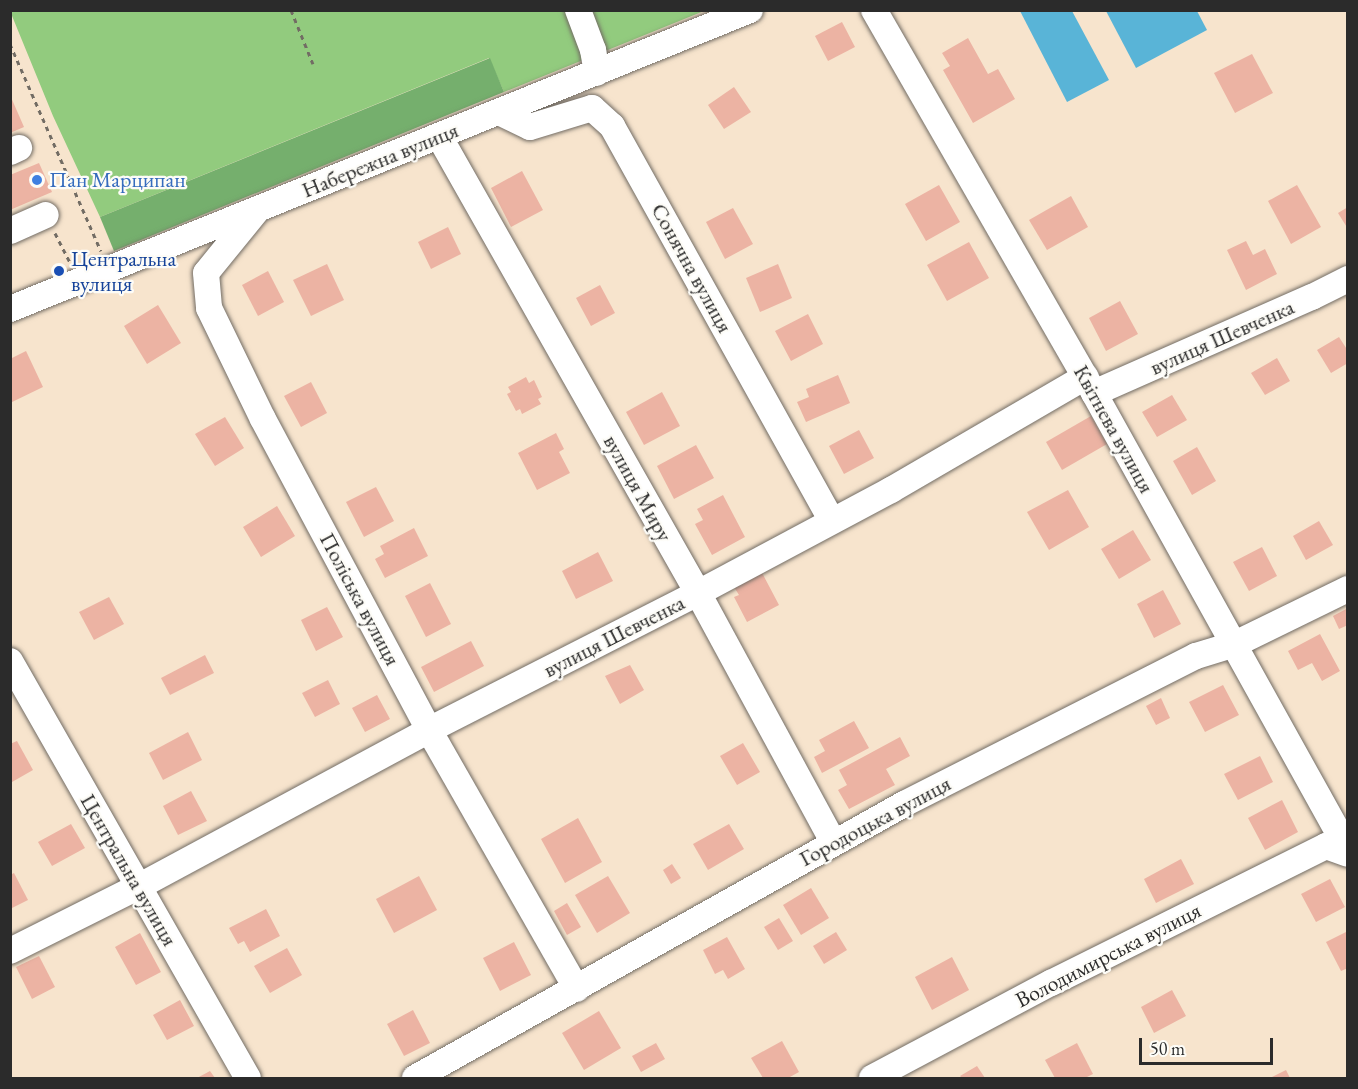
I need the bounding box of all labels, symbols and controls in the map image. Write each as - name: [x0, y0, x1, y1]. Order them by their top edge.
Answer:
- street label: Набережна вулиця: [298, 117, 462, 203]
- place label: Пан Марципан: [49, 167, 186, 193]
- marker: Пан Марципан: [30, 173, 44, 187]
- street label: Сонячна вулиця: [646, 199, 738, 337]
- place label: Центральна вулиця: [71, 245, 176, 296]
- marker: Центральна вулиця: [52, 264, 66, 278]
- street label: вулиця Шевченка: [1146, 293, 1298, 381]
- street label: Квітнева вулиця: [1068, 360, 1160, 498]
- street label: вулиця Миру: [598, 430, 678, 546]
- street label: Поліська вулиця: [314, 528, 406, 670]
- street label: вулиця Шевченка: [539, 589, 689, 683]
- street label: Городоцька вулиця: [795, 770, 955, 872]
- street label: Центральна вулиця: [75, 789, 183, 951]
- street label: Володимирська вулиця: [1011, 897, 1205, 1013]
- scale bar: [1142, 1026, 1276, 1064]
- text: 50 m: [1150, 1037, 1185, 1060]

